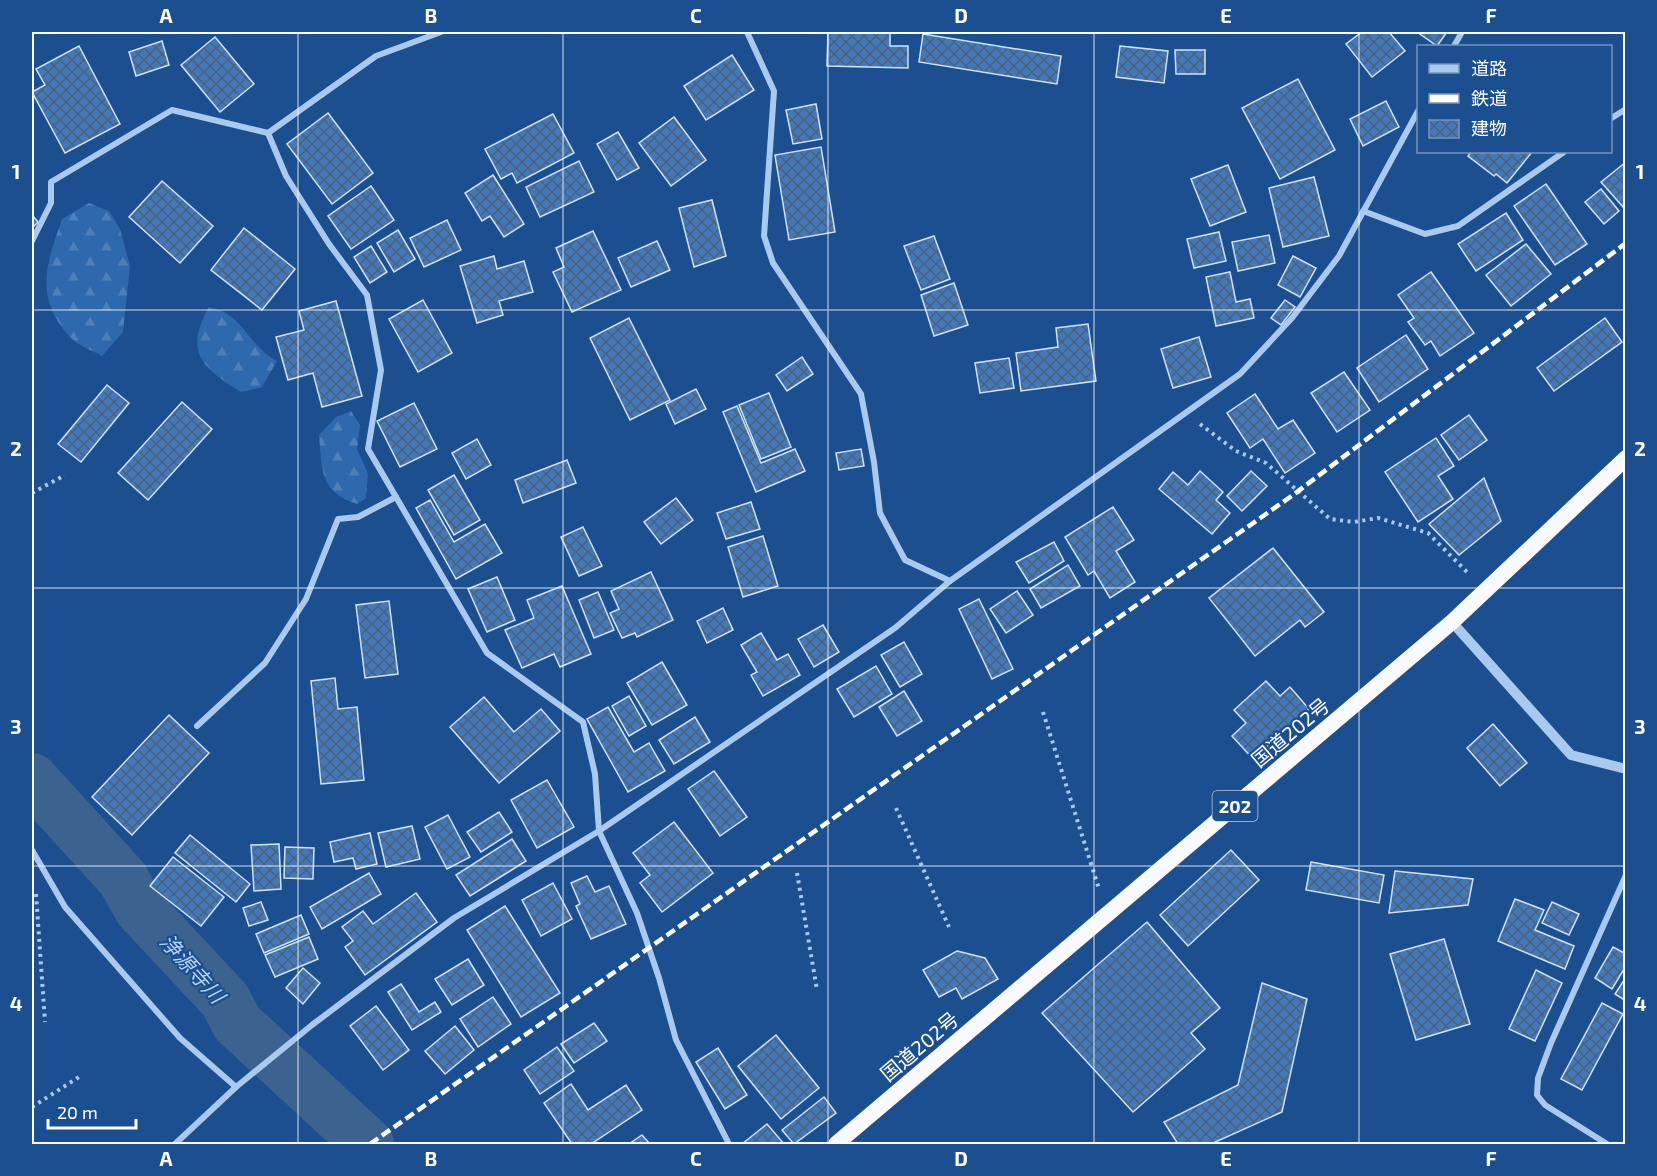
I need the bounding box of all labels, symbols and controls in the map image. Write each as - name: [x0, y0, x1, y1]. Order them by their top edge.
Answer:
- text: A: [159, 3, 173, 27]
- text: B: [425, 3, 437, 27]
- text: C: [690, 3, 702, 27]
- text: D: [954, 3, 968, 27]
- text: E: [1220, 3, 1232, 27]
- text: F: [1485, 3, 1497, 27]
- legend: [1417, 45, 1612, 153]
- text: 道路: [1471, 57, 1507, 79]
- text: 鉄道: [1471, 87, 1507, 109]
- text: 建物: [1471, 117, 1507, 139]
- text: 1: [12, 159, 20, 183]
- text: 1: [1636, 159, 1644, 183]
- text: 2: [10, 436, 22, 460]
- text: 2: [1634, 436, 1646, 460]
- street label: 国道202号: [1246, 692, 1334, 772]
- text: 3: [10, 714, 22, 738]
- text: 3: [1634, 714, 1646, 738]
- road number: 202: [1212, 791, 1258, 821]
- water label: 浄源寺川: [156, 928, 232, 1009]
- text: 4: [10, 991, 23, 1015]
- text: 4: [1634, 991, 1647, 1015]
- street label: 国道202号: [875, 1006, 963, 1086]
- scale bar: [48, 1092, 136, 1130]
- text: 20 m: [57, 1101, 98, 1123]
- text: A: [159, 1146, 173, 1170]
- text: B: [425, 1146, 437, 1170]
- text: C: [690, 1146, 702, 1170]
- text: D: [954, 1146, 968, 1170]
- text: E: [1220, 1146, 1232, 1170]
- text: F: [1485, 1146, 1497, 1170]

